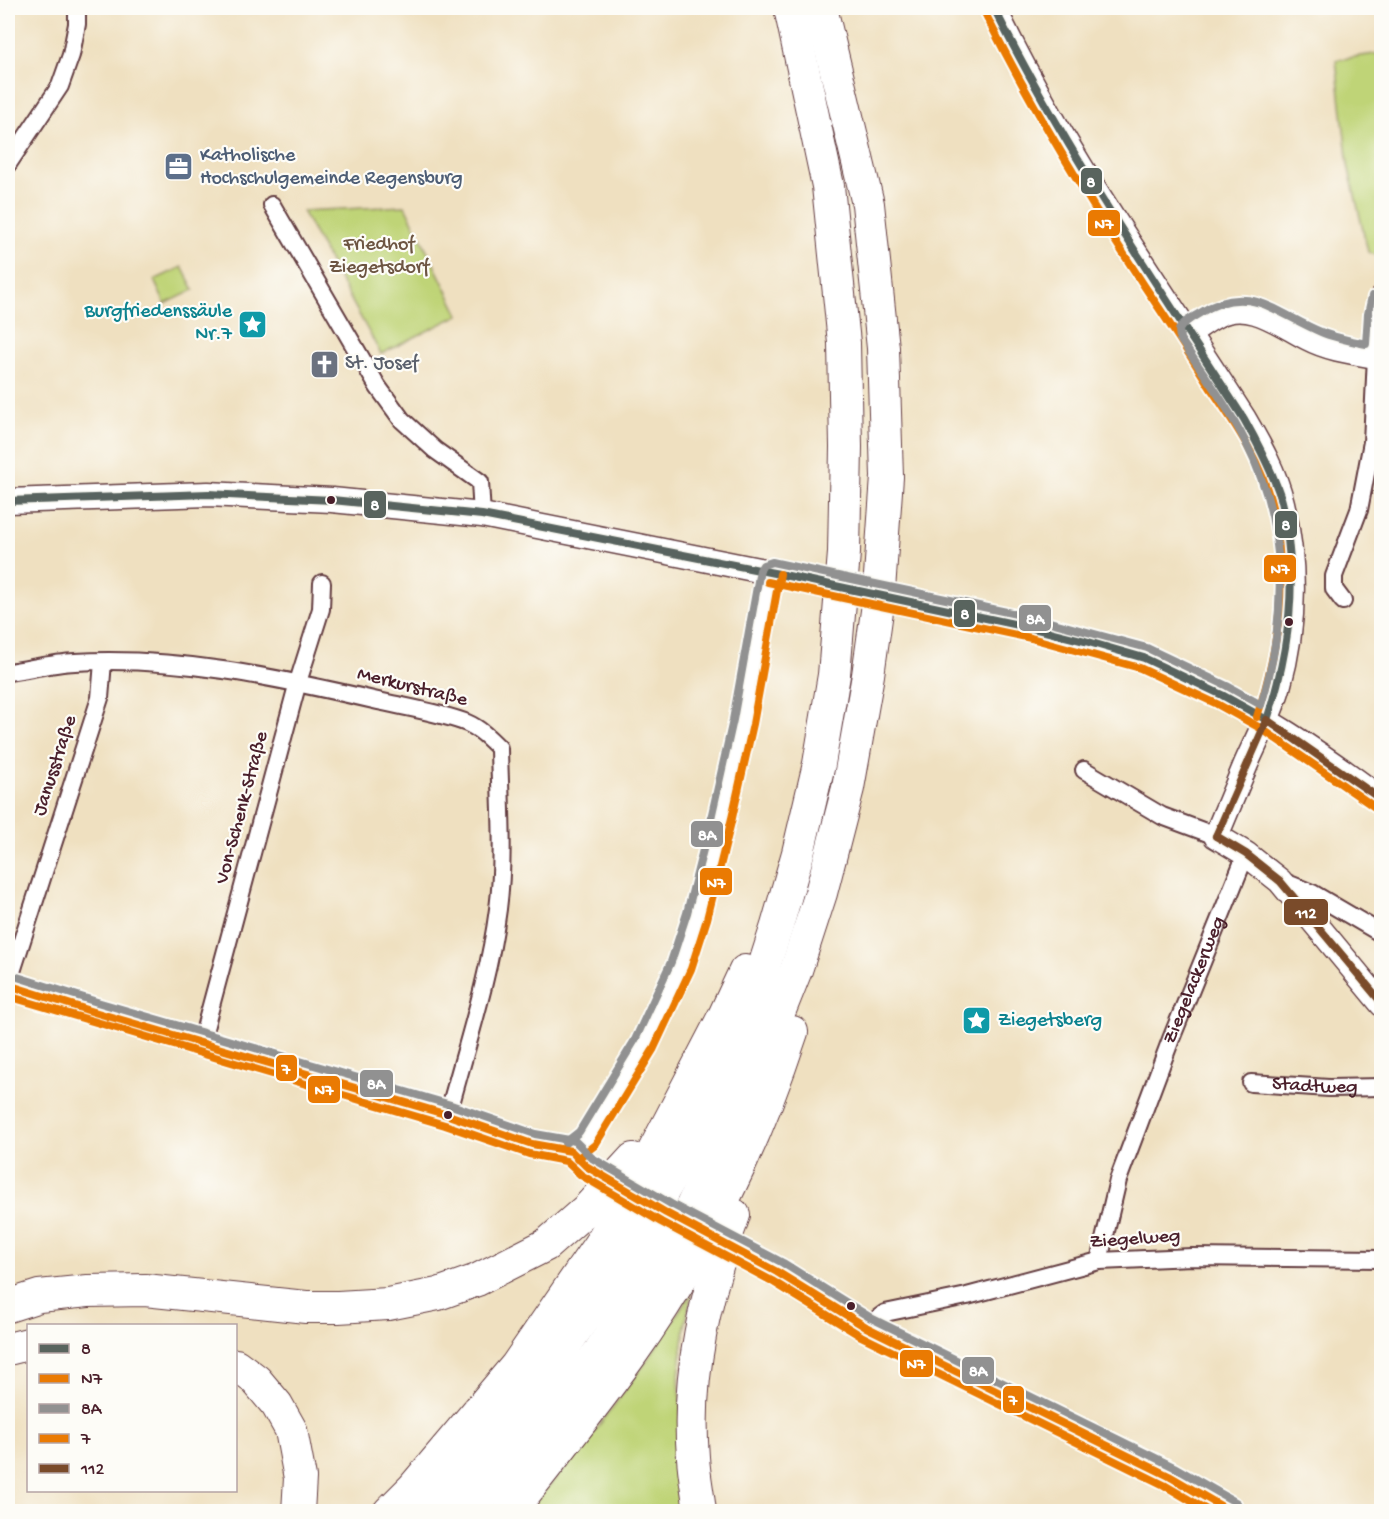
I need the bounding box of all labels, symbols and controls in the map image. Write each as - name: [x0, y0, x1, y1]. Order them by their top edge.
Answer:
- place label: Katholische Hochschulgemeinde Regensburg: [200, 145, 463, 191]
- office icon: Katholische Hochschulgemeinde Regensburg: [163, 151, 195, 183]
- line badge: 8: [1080, 167, 1103, 195]
- text: 8: [1087, 175, 1096, 194]
- line badge: N7: [1087, 209, 1121, 237]
- text: N7: [1095, 217, 1114, 236]
- park label: Friedhof Ziegetsdorf: [329, 234, 431, 280]
- place label: Burgfriedenssäule Nr.7: [84, 301, 233, 347]
- place icon: Burgfriedenssäule Nr.7: [237, 308, 269, 340]
- church icon: St. Josef: [308, 348, 340, 380]
- place label: St. Josef: [345, 353, 420, 376]
- line badge: 8: [363, 490, 387, 519]
- unlabelled marker: [325, 494, 337, 506]
- text: 8: [371, 498, 380, 517]
- line badge: 8: [1274, 510, 1298, 539]
- text: 8: [1282, 518, 1291, 537]
- line badge: N7: [1263, 554, 1297, 583]
- text: N7: [1271, 562, 1290, 581]
- line badge: 8: [953, 599, 976, 628]
- line badge: 8A: [1018, 604, 1052, 632]
- text: 8: [961, 607, 970, 626]
- text: 8A: [1026, 612, 1046, 631]
- unlabelled marker: [1283, 616, 1295, 628]
- street label: Merkurstraße: [354, 663, 470, 713]
- street label: Janusstraße: [29, 712, 83, 819]
- street label: Von-Schenk-Straße: [211, 728, 275, 888]
- line badge: 8A: [690, 820, 724, 848]
- text: 8A: [698, 828, 718, 847]
- line badge: N7: [699, 867, 733, 896]
- text: N7: [707, 876, 726, 895]
- line badge: 112: [1283, 898, 1329, 926]
- text: 112: [1295, 906, 1317, 925]
- street label: Ziegelackerweg: [1159, 913, 1231, 1047]
- place icon: Ziegetsberg: [961, 1005, 993, 1037]
- place label: Ziegetsberg: [998, 1010, 1102, 1033]
- line badge: 7: [275, 1054, 298, 1082]
- text: 7: [281, 1062, 291, 1081]
- line badge: 8A: [359, 1069, 394, 1098]
- street label: Stadtweg: [1271, 1073, 1358, 1100]
- line badge: N7: [307, 1075, 341, 1104]
- text: 8A: [367, 1077, 387, 1096]
- text: N7: [315, 1083, 334, 1102]
- unlabelled marker: [442, 1109, 454, 1121]
- street label: Ziegelweg: [1089, 1225, 1181, 1255]
- unlabelled marker: [845, 1300, 857, 1312]
- legend: [27, 1324, 237, 1492]
- text: 8: [81, 1340, 91, 1361]
- line badge: N7: [899, 1349, 934, 1378]
- line badge: 8A: [961, 1356, 995, 1385]
- text: N7: [907, 1357, 926, 1376]
- text: 8A: [969, 1364, 989, 1383]
- text: N7: [81, 1370, 103, 1391]
- line badge: 7: [1002, 1385, 1025, 1414]
- text: 7: [1008, 1393, 1018, 1412]
- text: 8A: [81, 1400, 103, 1421]
- text: 7: [80, 1430, 91, 1451]
- text: 112: [80, 1460, 105, 1481]

